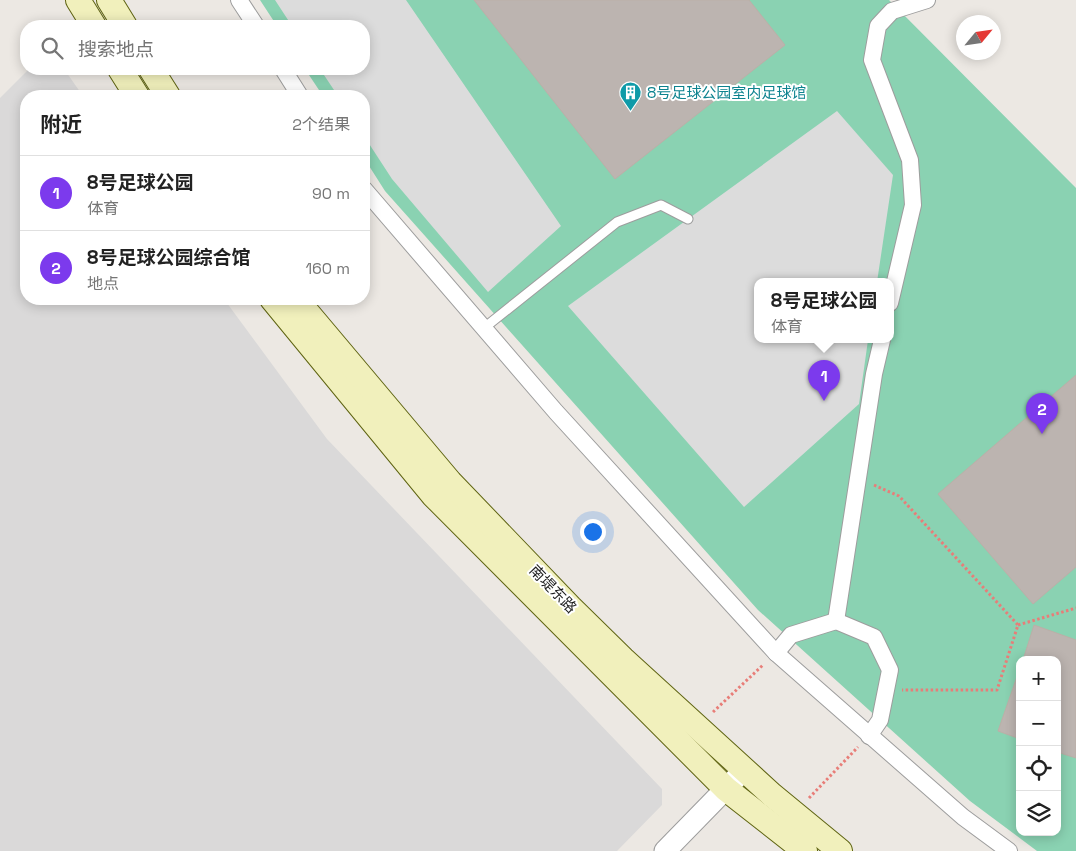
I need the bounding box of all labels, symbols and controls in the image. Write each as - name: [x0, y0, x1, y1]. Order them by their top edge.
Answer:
- north arrow: [956, 15, 1001, 60]
- search box: [20, 20, 370, 75]
- icon: search: [38, 34, 66, 62]
- text: 搜索地点: [78, 37, 154, 62]
- building icon: 8号足球公园室内足球馆: [619, 81, 643, 112]
- place label: 8号足球公园室内足球馆: [647, 83, 806, 102]
- text: 附近: [40, 111, 82, 138]
- text: 2个结果: [292, 114, 350, 135]
- text: 8号足球公园: [87, 170, 193, 195]
- text: 1: [52, 183, 60, 204]
- text: 90 m: [312, 183, 350, 204]
- text: 体育: [87, 198, 119, 219]
- text: 8号足球公园综合馆: [87, 245, 250, 270]
- text: 2: [51, 258, 61, 279]
- text: 160 m: [305, 258, 350, 279]
- text: 地点: [87, 273, 119, 294]
- popup: [754, 278, 894, 343]
- text: 8号足球公园: [771, 288, 877, 313]
- text: 体育: [771, 316, 803, 337]
- pin: 1: [808, 360, 840, 401]
- pin: 2: [1026, 393, 1058, 434]
- your location: [580, 519, 606, 545]
- street label: 南堤东路: [526, 560, 581, 617]
- map controls: [1016, 656, 1061, 836]
- button: +: [1016, 656, 1061, 701]
- button: −: [1016, 701, 1061, 746]
- button: locate: [1016, 746, 1061, 791]
- button: layers: [1016, 791, 1061, 836]

